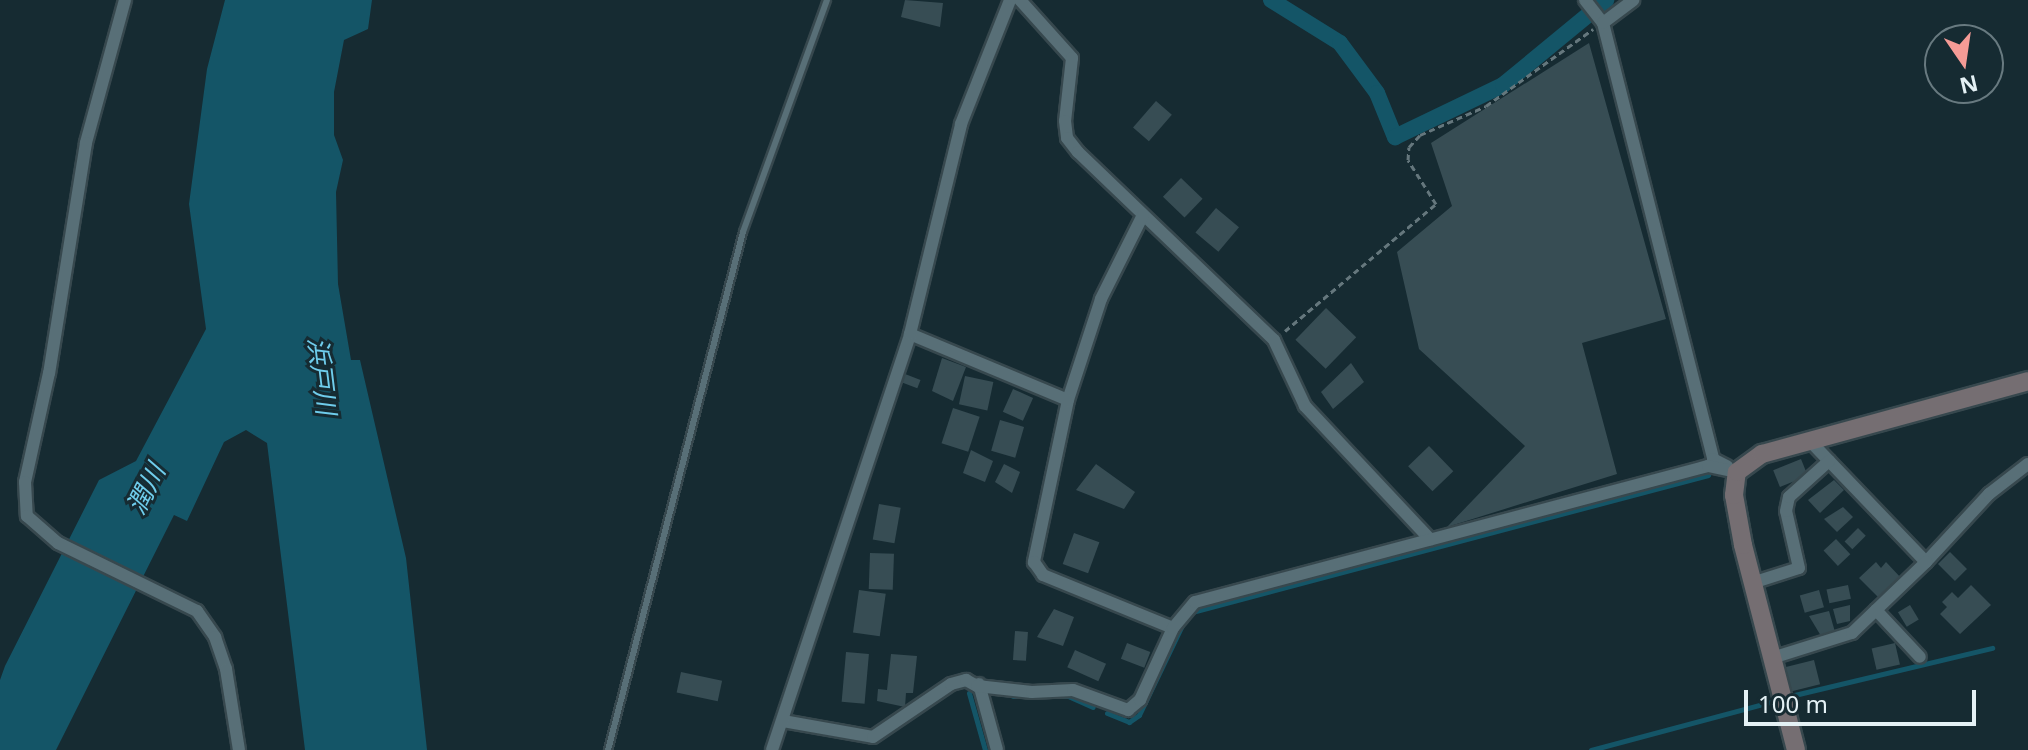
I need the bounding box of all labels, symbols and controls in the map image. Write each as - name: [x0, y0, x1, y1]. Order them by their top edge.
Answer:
- north arrow: [1924, 24, 2004, 104]
- text: N: [1957, 69, 1981, 102]
- water label: 浜戸川: [302, 335, 342, 417]
- water label: 潤川: [120, 459, 172, 519]
- scale bar: [1748, 674, 1980, 724]
- text: 100 m: [1758, 687, 1828, 720]

